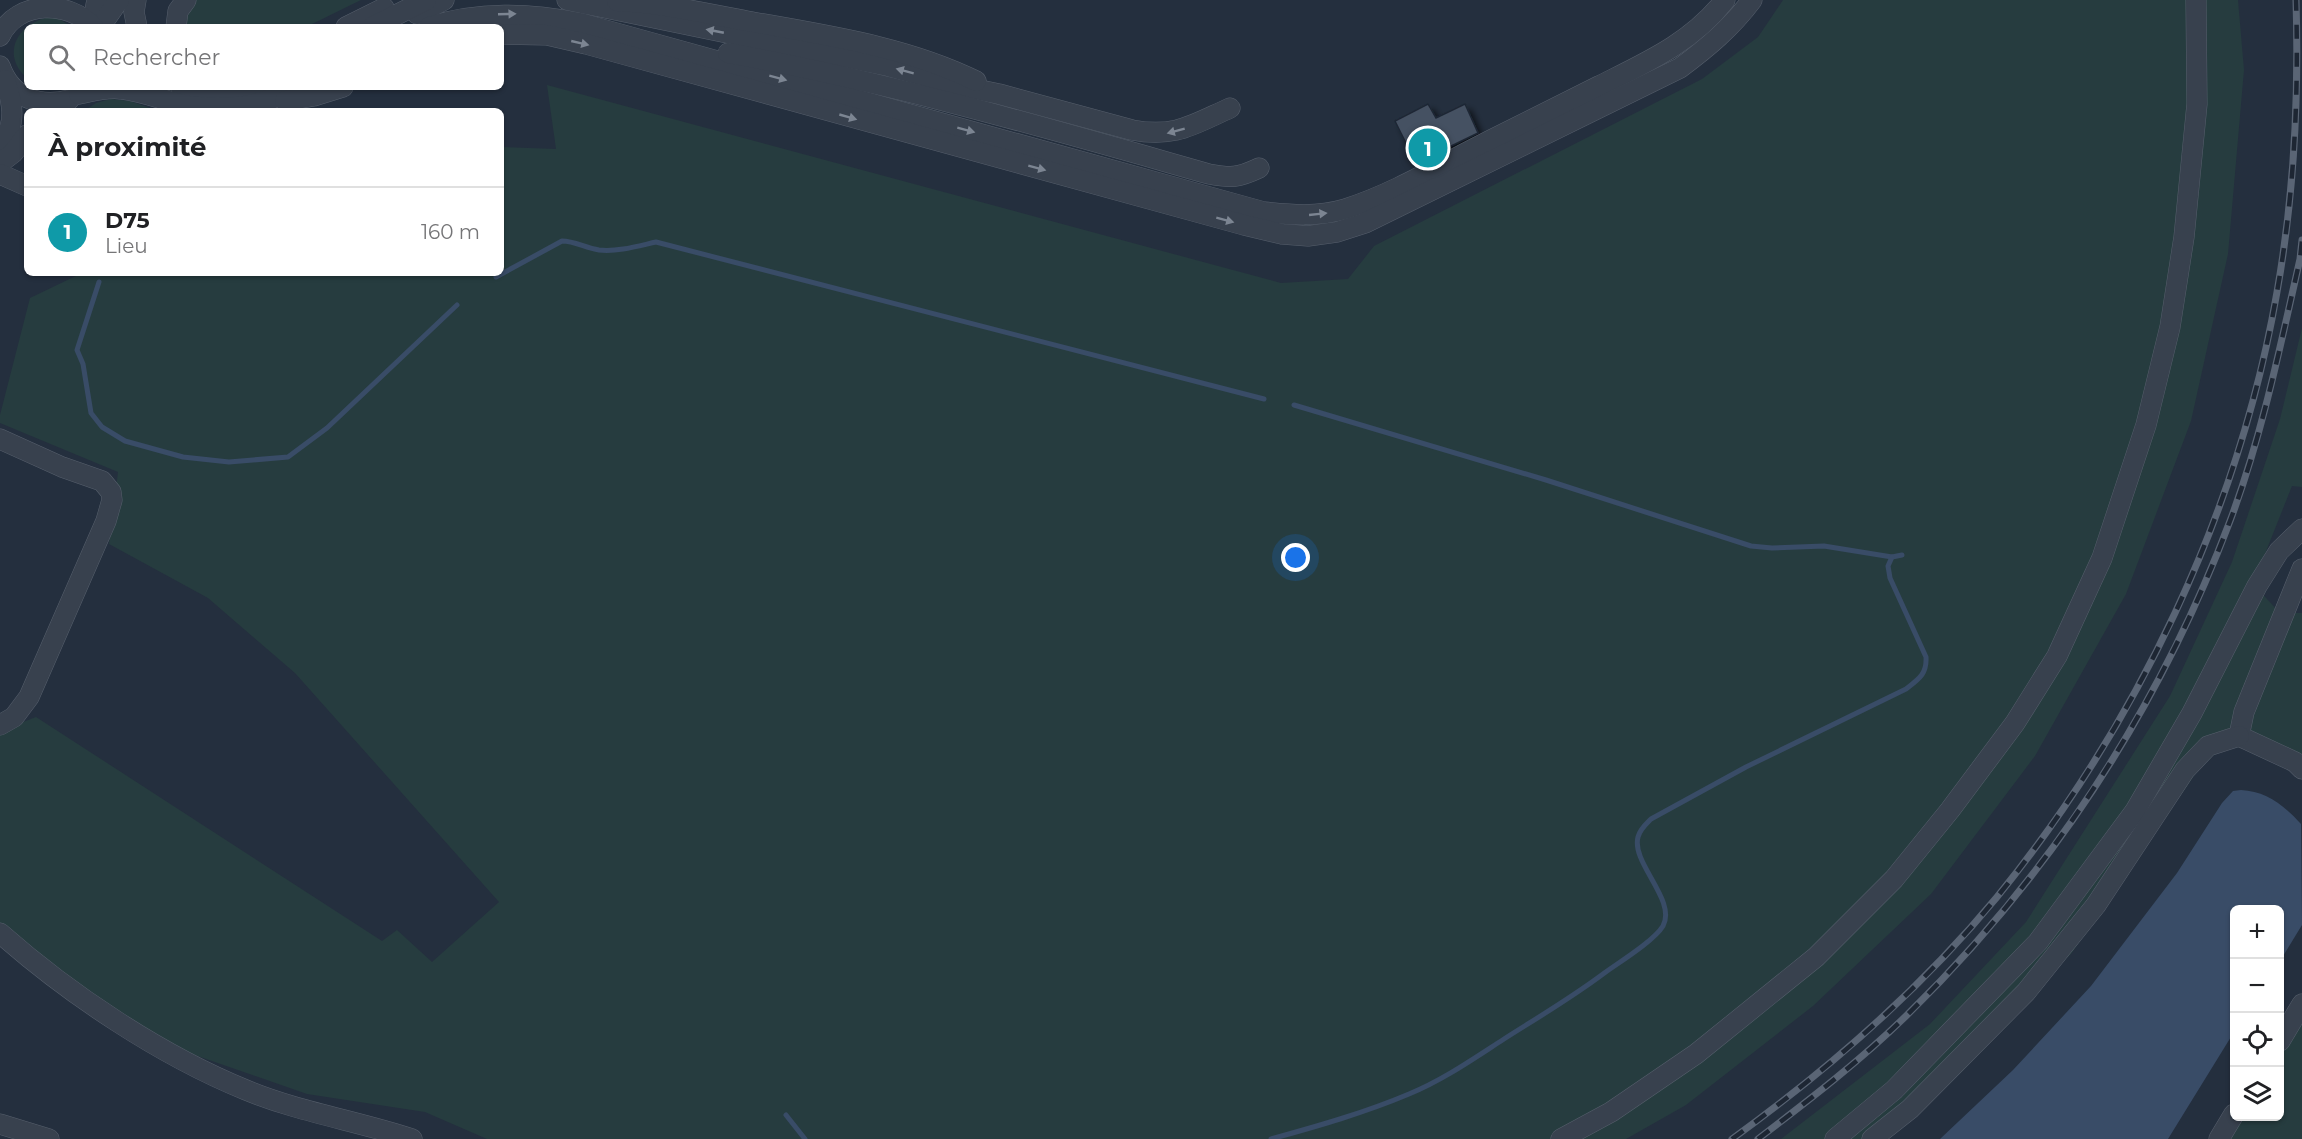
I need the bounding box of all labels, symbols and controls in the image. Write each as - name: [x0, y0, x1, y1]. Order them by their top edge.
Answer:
- one-way arrow: [498, 10, 517, 19]
- search box: [24, 24, 504, 90]
- one-way arrow: [705, 26, 724, 35]
- one-way arrow: [570, 38, 589, 48]
- icon: search: [45, 41, 78, 74]
- text: Rechercher: [93, 44, 220, 71]
- one-way arrow: [896, 66, 914, 75]
- one-way arrow: [769, 74, 787, 84]
- one-way arrow: [840, 113, 858, 122]
- one-way arrow: [957, 126, 975, 136]
- one-way arrow: [1167, 126, 1185, 136]
- pin: 1: [1408, 126, 1448, 170]
- text: À proximité: [48, 131, 207, 163]
- one-way arrow: [1027, 164, 1046, 174]
- text: D75: [105, 207, 150, 234]
- one-way arrow: [1308, 209, 1327, 219]
- one-way arrow: [1216, 216, 1234, 225]
- text: 1: [64, 220, 71, 244]
- text: 160 m: [421, 220, 480, 244]
- text: Lieu: [105, 234, 148, 258]
- your location: [1281, 543, 1310, 572]
- map controls: [2230, 905, 2284, 1121]
- button: +: [2230, 905, 2284, 959]
- button: −: [2230, 959, 2284, 1013]
- button: locate: [2230, 1013, 2284, 1067]
- button: layers: [2230, 1067, 2284, 1121]

